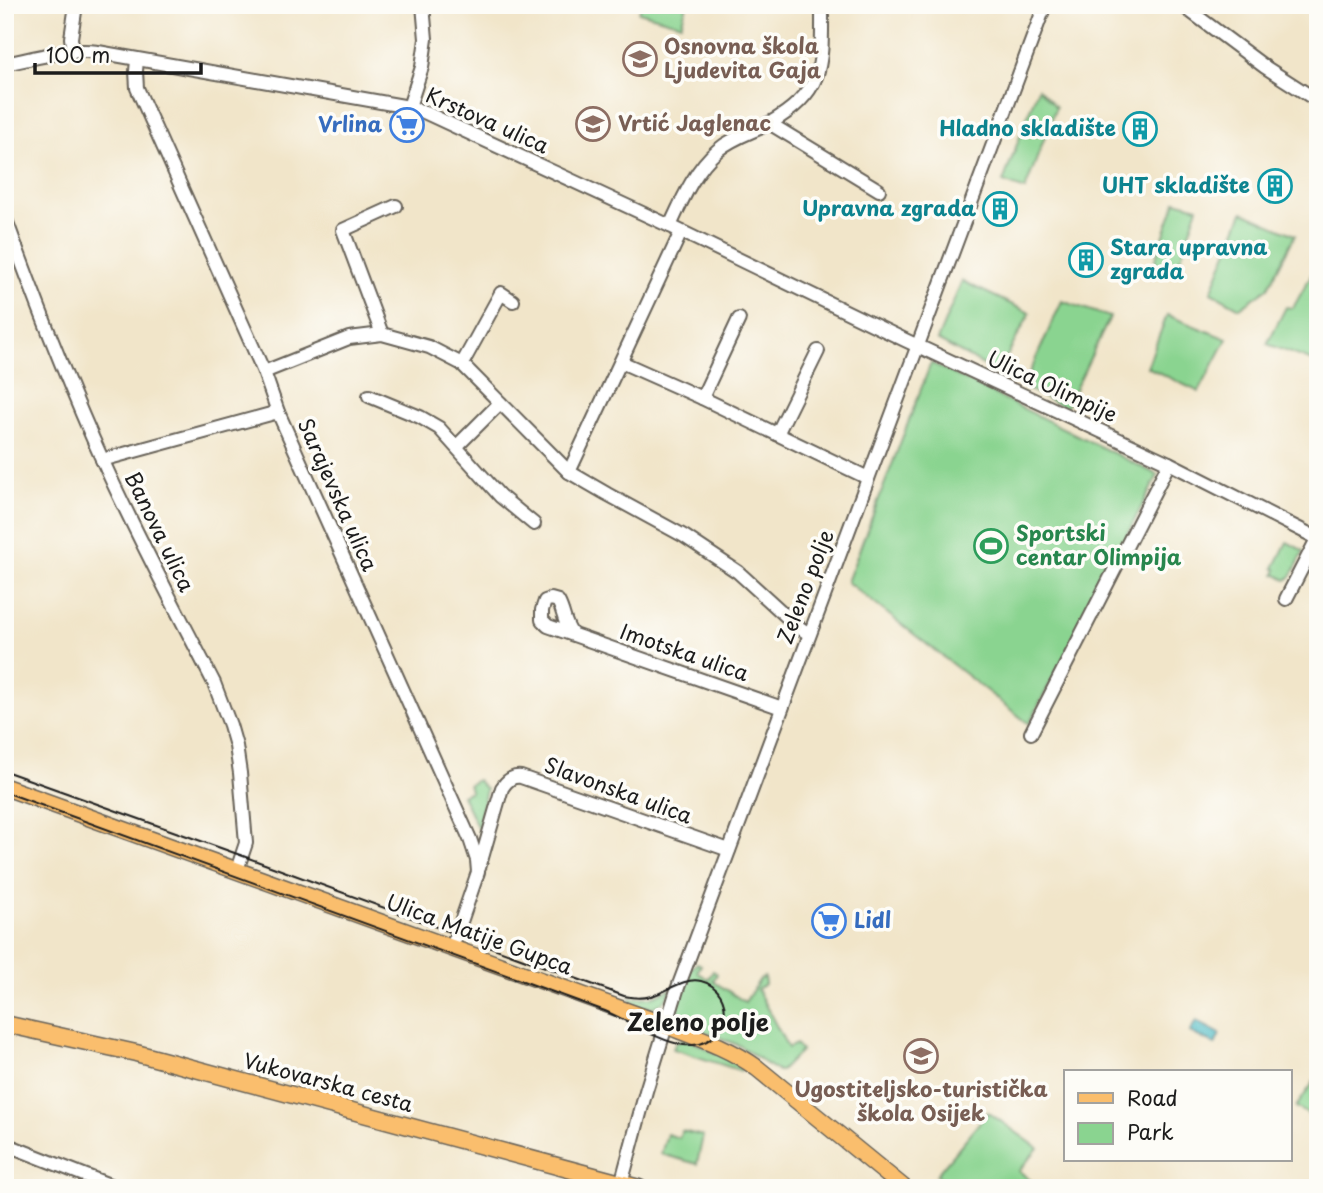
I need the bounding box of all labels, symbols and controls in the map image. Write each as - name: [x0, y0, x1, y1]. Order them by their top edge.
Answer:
- place label: Osnovna škola Ljudevita Gaja: [664, 29, 821, 85]
- scale bar: [35, 32, 201, 76]
- text: 100 m: [46, 38, 110, 70]
- school or university icon: Osnovna škola Ljudevita Gaja: [621, 40, 659, 78]
- street label: Krstova ulica: [421, 78, 555, 161]
- school or university icon: Vrtić Jaglenac: [574, 105, 612, 143]
- supermarket icon: Vrlina: [388, 106, 426, 144]
- place label: Vrtić Jaglenac: [618, 106, 771, 138]
- place label: Vrlina: [318, 107, 382, 139]
- building icon: Hladno skladište: [1121, 110, 1159, 148]
- place label: Hladno skladište: [939, 111, 1116, 143]
- building icon: UHT skladište: [1256, 167, 1294, 205]
- place label: UHT skladište: [1102, 168, 1250, 200]
- building icon: Upravna zgrada: [981, 190, 1019, 228]
- place label: Upravna zgrada: [802, 191, 976, 223]
- place label: Stara upravna zgrada: [1110, 230, 1268, 286]
- building icon: Stara upravna zgrada: [1067, 241, 1105, 279]
- street label: Ulica Olimpije: [983, 341, 1123, 429]
- street label: Sarajevska ulica: [291, 413, 387, 576]
- street label: Banova ulica: [118, 466, 204, 597]
- place label: Sportski centar Olimpija: [1016, 516, 1182, 572]
- street label: Zeleno polje: [768, 525, 841, 648]
- sports icon: Sportski centar Olimpija: [972, 527, 1010, 565]
- street label: Imotska ulica: [616, 614, 754, 688]
- street label: Slavonska ulica: [540, 748, 698, 831]
- street label: Ulica Matije Gupca: [382, 885, 578, 982]
- supermarket icon: Lidl: [810, 902, 848, 940]
- place label: Lidl: [854, 903, 891, 935]
- district label: Zeleno polje: [627, 1003, 769, 1039]
- school or university icon: Ugostiteljsko-turistička škola Osijek: [902, 1037, 940, 1075]
- street label: Vukovarska cesta: [240, 1043, 417, 1119]
- legend: [1064, 1070, 1292, 1162]
- place label: Ugostiteljsko-turistička škola Osijek: [794, 1072, 1048, 1128]
- text: Road: [1127, 1081, 1178, 1113]
- text: Park: [1127, 1115, 1174, 1147]

